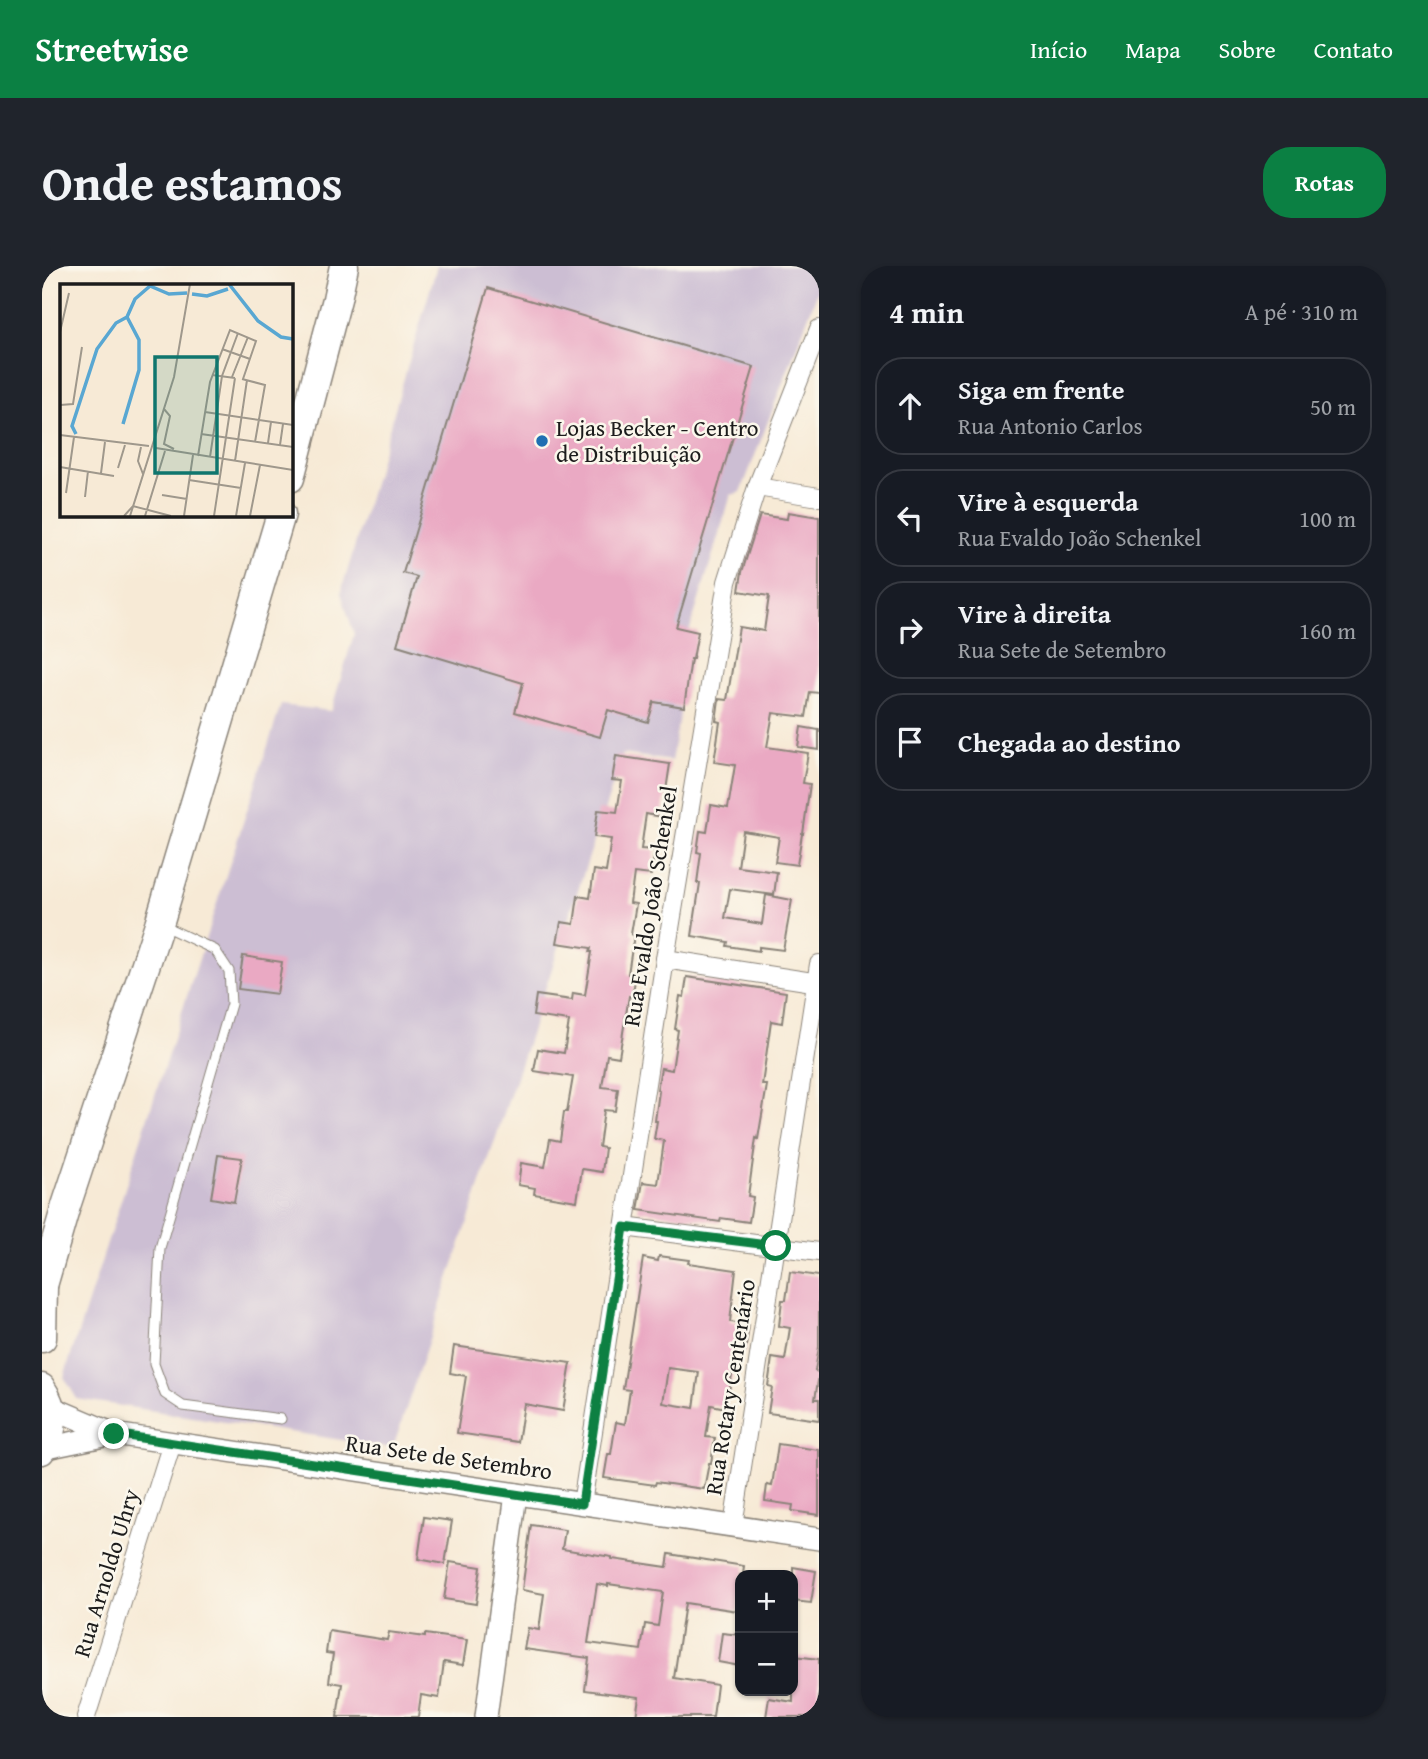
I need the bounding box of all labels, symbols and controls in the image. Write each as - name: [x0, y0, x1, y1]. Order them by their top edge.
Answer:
- text: Streetwise: [35, 25, 189, 73]
- text: Início: [1030, 32, 1087, 67]
- text: Mapa: [1125, 32, 1181, 67]
- text: Sobre: [1219, 32, 1276, 67]
- text: Contato: [1314, 32, 1393, 67]
- text: Onde estamos: [42, 146, 343, 218]
- button: Rotas: [1263, 147, 1386, 218]
- inset map: [60, 284, 292, 516]
- text: 4 min: [889, 290, 964, 334]
- text: A pé · 310 m: [1245, 295, 1358, 328]
- text: Siga em frente: [958, 370, 1125, 409]
- icon: ahead: [891, 387, 929, 425]
- text: 50 m: [1310, 390, 1356, 423]
- text: Rua Antonio Carlos: [958, 409, 1143, 442]
- place label: Lojas Becker - Centro de Distribuição: [556, 411, 759, 470]
- marker: Lojas Becker - Centro de Distribuição: [534, 433, 550, 449]
- text: Vire à esquerda: [958, 482, 1139, 521]
- icon: left: [891, 499, 929, 537]
- text: 100 m: [1299, 502, 1356, 535]
- text: Rua Evaldo João Schenkel: [958, 521, 1201, 554]
- text: Vire à direita: [958, 594, 1111, 633]
- icon: right: [891, 611, 929, 649]
- text: 160 m: [1299, 614, 1356, 647]
- text: Rua Sete de Setembro: [958, 633, 1166, 666]
- icon: arrive: [891, 723, 929, 761]
- text: Chegada ao destino: [958, 723, 1181, 762]
- street label: Rua Evaldo João Schenkel: [614, 783, 685, 1029]
- route start: [760, 1230, 791, 1261]
- street label: Rua Rotary Centenário: [696, 1277, 763, 1497]
- route end: [98, 1418, 129, 1449]
- street label: Rua Sete de Setembro: [344, 1426, 554, 1487]
- street label: Rua Arnoldo Uhry: [64, 1484, 147, 1661]
- map controls: [735, 1570, 798, 1696]
- button: +: [735, 1570, 798, 1633]
- button: −: [735, 1633, 798, 1696]

